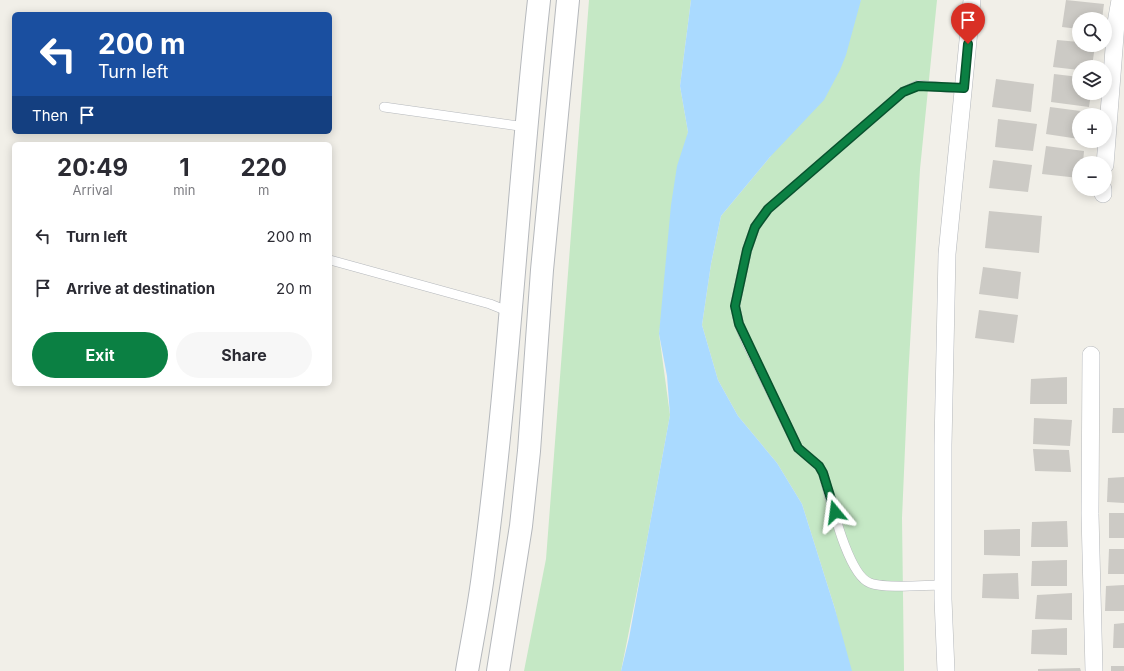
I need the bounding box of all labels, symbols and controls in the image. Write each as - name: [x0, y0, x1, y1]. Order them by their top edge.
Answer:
- pin: [951, 3, 985, 44]
- icon: arrive: [957, 9, 979, 31]
- map controls: [1072, 12, 1112, 196]
- button: search: [1072, 12, 1112, 52]
- text: 200 m: [98, 27, 186, 61]
- icon: left: [32, 28, 84, 80]
- button: layers: [1072, 60, 1112, 100]
- text: Turn left: [98, 61, 168, 82]
- icon: arrive: [76, 104, 98, 126]
- text: Then: [32, 106, 68, 125]
- button: +: [1072, 108, 1112, 148]
- text: 20:49: [57, 153, 128, 182]
- text: 1: [179, 153, 190, 182]
- text: 220: [241, 153, 287, 182]
- button: −: [1072, 156, 1112, 196]
- text: Arrival: [73, 182, 113, 198]
- text: min: [173, 182, 195, 198]
- text: m: [258, 182, 269, 198]
- icon: left: [32, 225, 54, 247]
- text: Turn left: [66, 227, 127, 246]
- text: 200 m: [267, 227, 312, 246]
- icon: arrive: [32, 277, 54, 299]
- text: Arrive at destination: [66, 279, 215, 298]
- text: 20 m: [276, 279, 312, 298]
- button: Exit: [32, 332, 168, 378]
- button: Share: [176, 332, 312, 378]
- position arrow: [814, 491, 856, 533]

